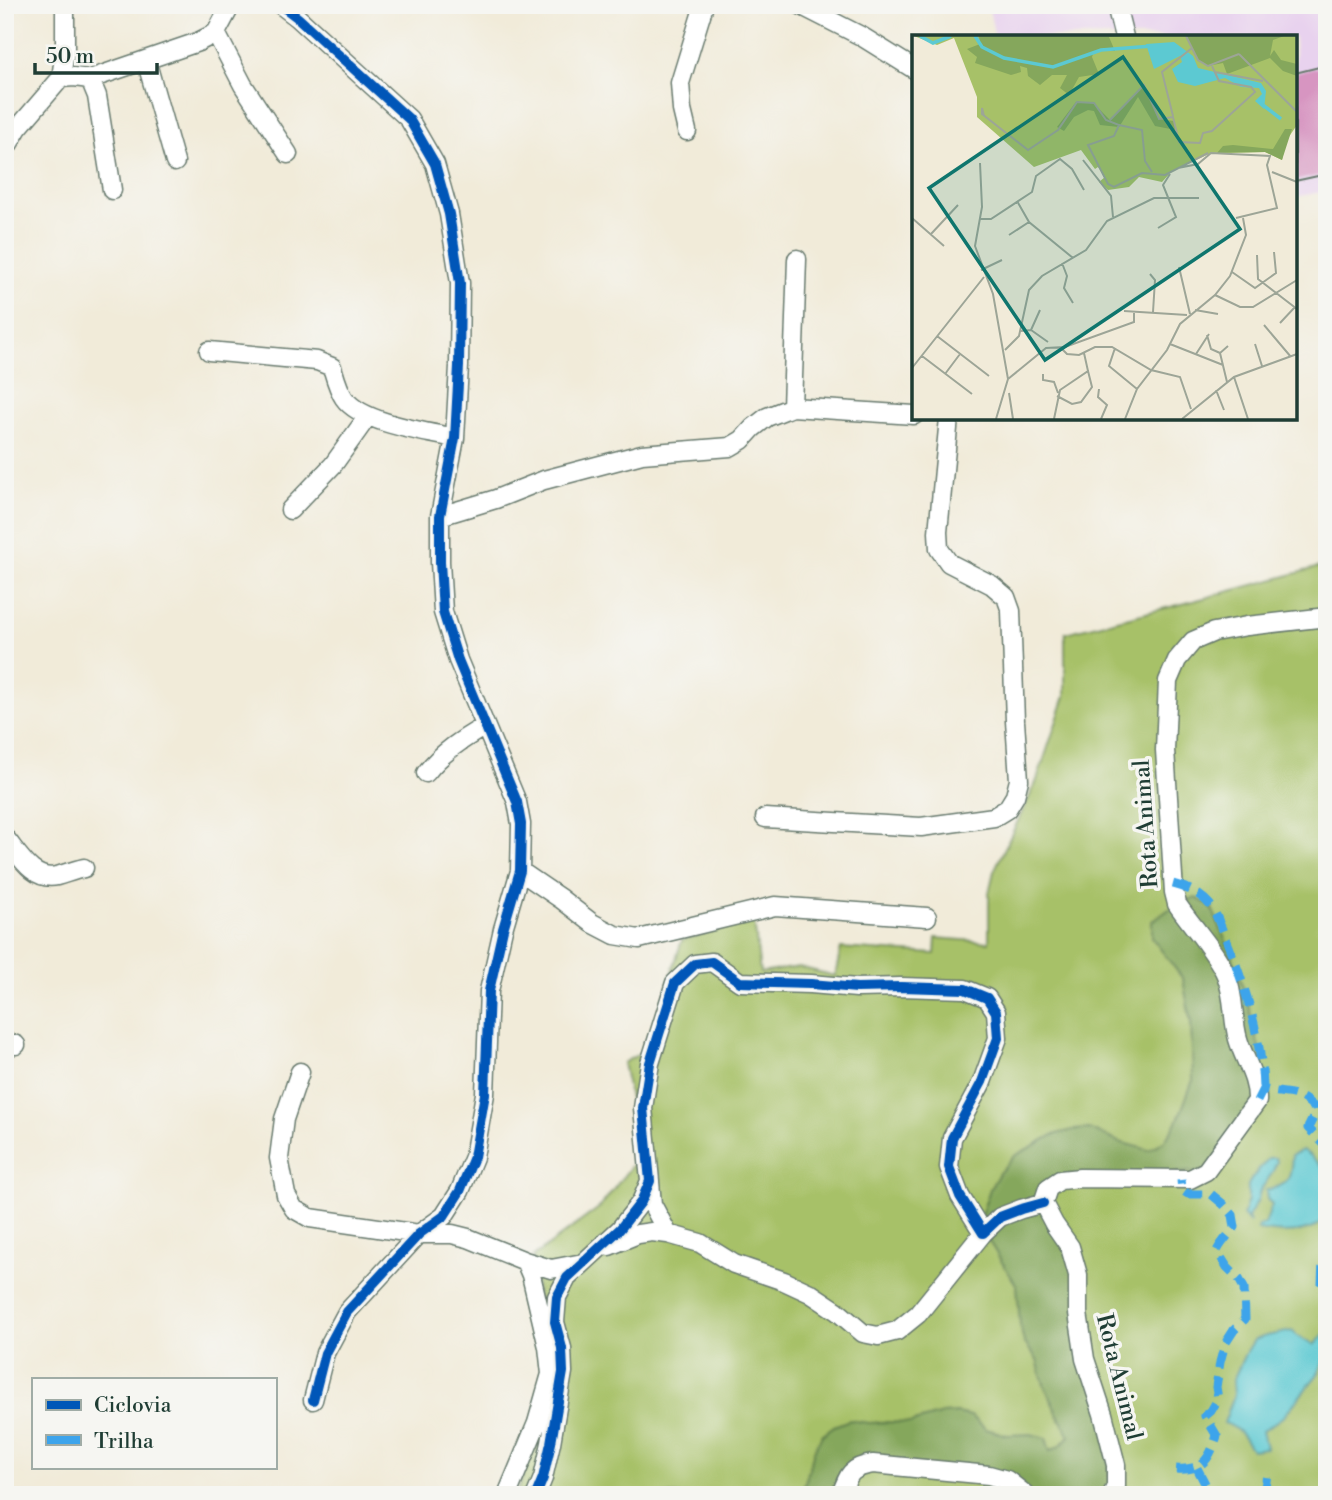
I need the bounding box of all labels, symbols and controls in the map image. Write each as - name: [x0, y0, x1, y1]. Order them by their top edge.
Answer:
- scale bar: [35, 32, 158, 76]
- inset map: [912, 35, 1297, 420]
- text: 50 m: [46, 44, 94, 70]
- street label: Rota Animal: [1128, 758, 1164, 889]
- street label: Rota Animal: [1090, 1311, 1148, 1443]
- legend: [32, 1378, 276, 1468]
- text: Ciclovia: [94, 1393, 172, 1419]
- text: Trilha: [94, 1429, 154, 1455]

